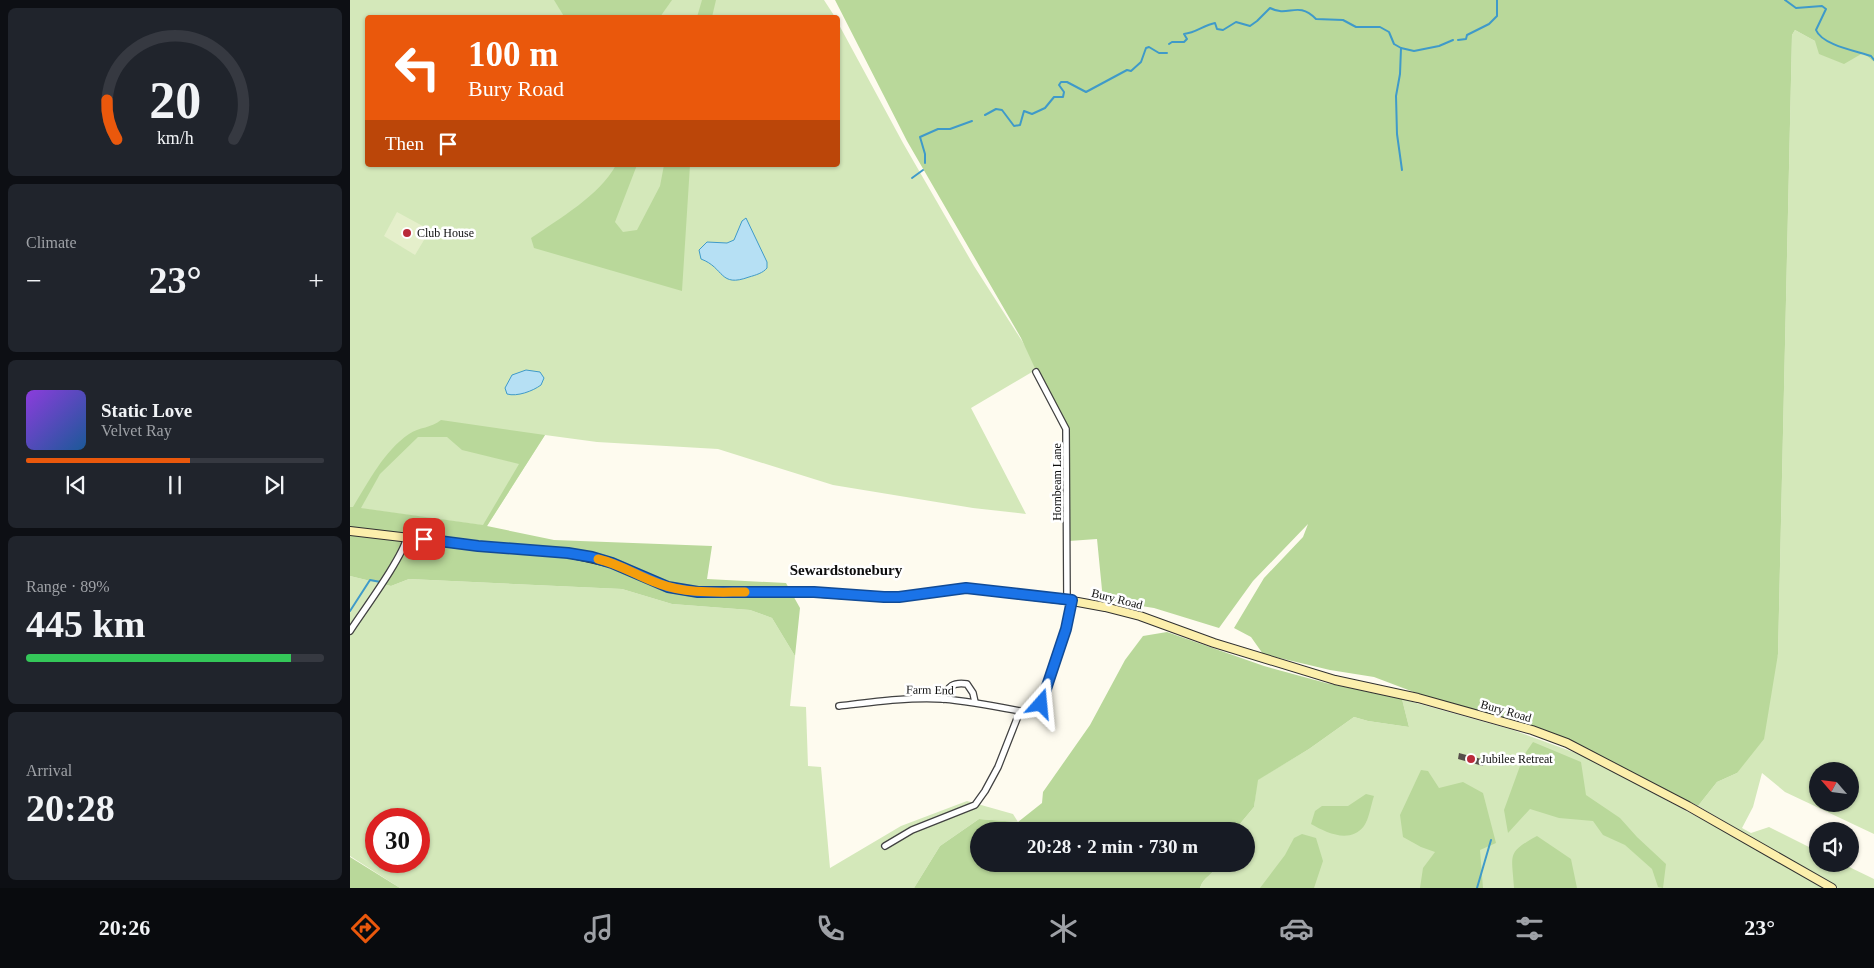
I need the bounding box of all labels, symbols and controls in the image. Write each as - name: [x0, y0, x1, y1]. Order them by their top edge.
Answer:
- icon: left: [385, 35, 450, 100]
- text: 100 m: [468, 35, 558, 74]
- text: 20: [149, 72, 201, 129]
- text: Bury Road: [468, 76, 564, 101]
- text: km/h: [157, 128, 193, 148]
- icon: arrive: [434, 130, 462, 158]
- text: Then: [385, 133, 424, 154]
- place label: Club House: [417, 226, 474, 240]
- marker: Club House: [401, 227, 413, 239]
- text: Climate: [26, 234, 77, 251]
- text: 23°: [148, 259, 202, 301]
- text: −: [26, 265, 42, 296]
- text: +: [308, 265, 324, 296]
- text: Static Love: [101, 400, 192, 421]
- text: Velvet Ray: [101, 422, 172, 439]
- street label: Hornbeam Lane: [1050, 443, 1064, 521]
- icon: previous: [62, 471, 90, 499]
- icon: pause: [161, 471, 189, 499]
- icon: next: [260, 471, 288, 499]
- pin: [403, 518, 445, 560]
- icon: arrive: [410, 525, 438, 553]
- district label: Sewardstonebury: [790, 562, 903, 578]
- text: Range · 89%: [26, 578, 110, 595]
- street label: Bury Road: [1090, 586, 1144, 612]
- text: 445 km: [26, 603, 145, 645]
- position arrow: [1014, 677, 1066, 729]
- street label: Farm End: [906, 683, 954, 697]
- street label: Bury Road: [1479, 697, 1533, 725]
- place label: Jubilee Retreat: [1481, 752, 1553, 766]
- marker: Jubilee Retreat: [1465, 753, 1477, 765]
- text: Arrival: [26, 762, 72, 779]
- north arrow: [1809, 762, 1859, 812]
- map controls: [1809, 762, 1859, 872]
- text: 20:28: [26, 787, 115, 829]
- speed limit sign: 30: [365, 808, 430, 873]
- button: sound: [1809, 822, 1859, 872]
- text: 20:28 · 2 min · 730 m: [1027, 836, 1198, 857]
- icon: directions: [348, 911, 383, 946]
- icon: music: [581, 911, 616, 946]
- icon: phone: [813, 911, 848, 946]
- icon: climate: [1046, 911, 1081, 946]
- icon: car: [1279, 911, 1314, 946]
- icon: filters: [1512, 911, 1547, 946]
- text: 20:26: [99, 915, 150, 940]
- text: 23°: [1744, 915, 1775, 940]

